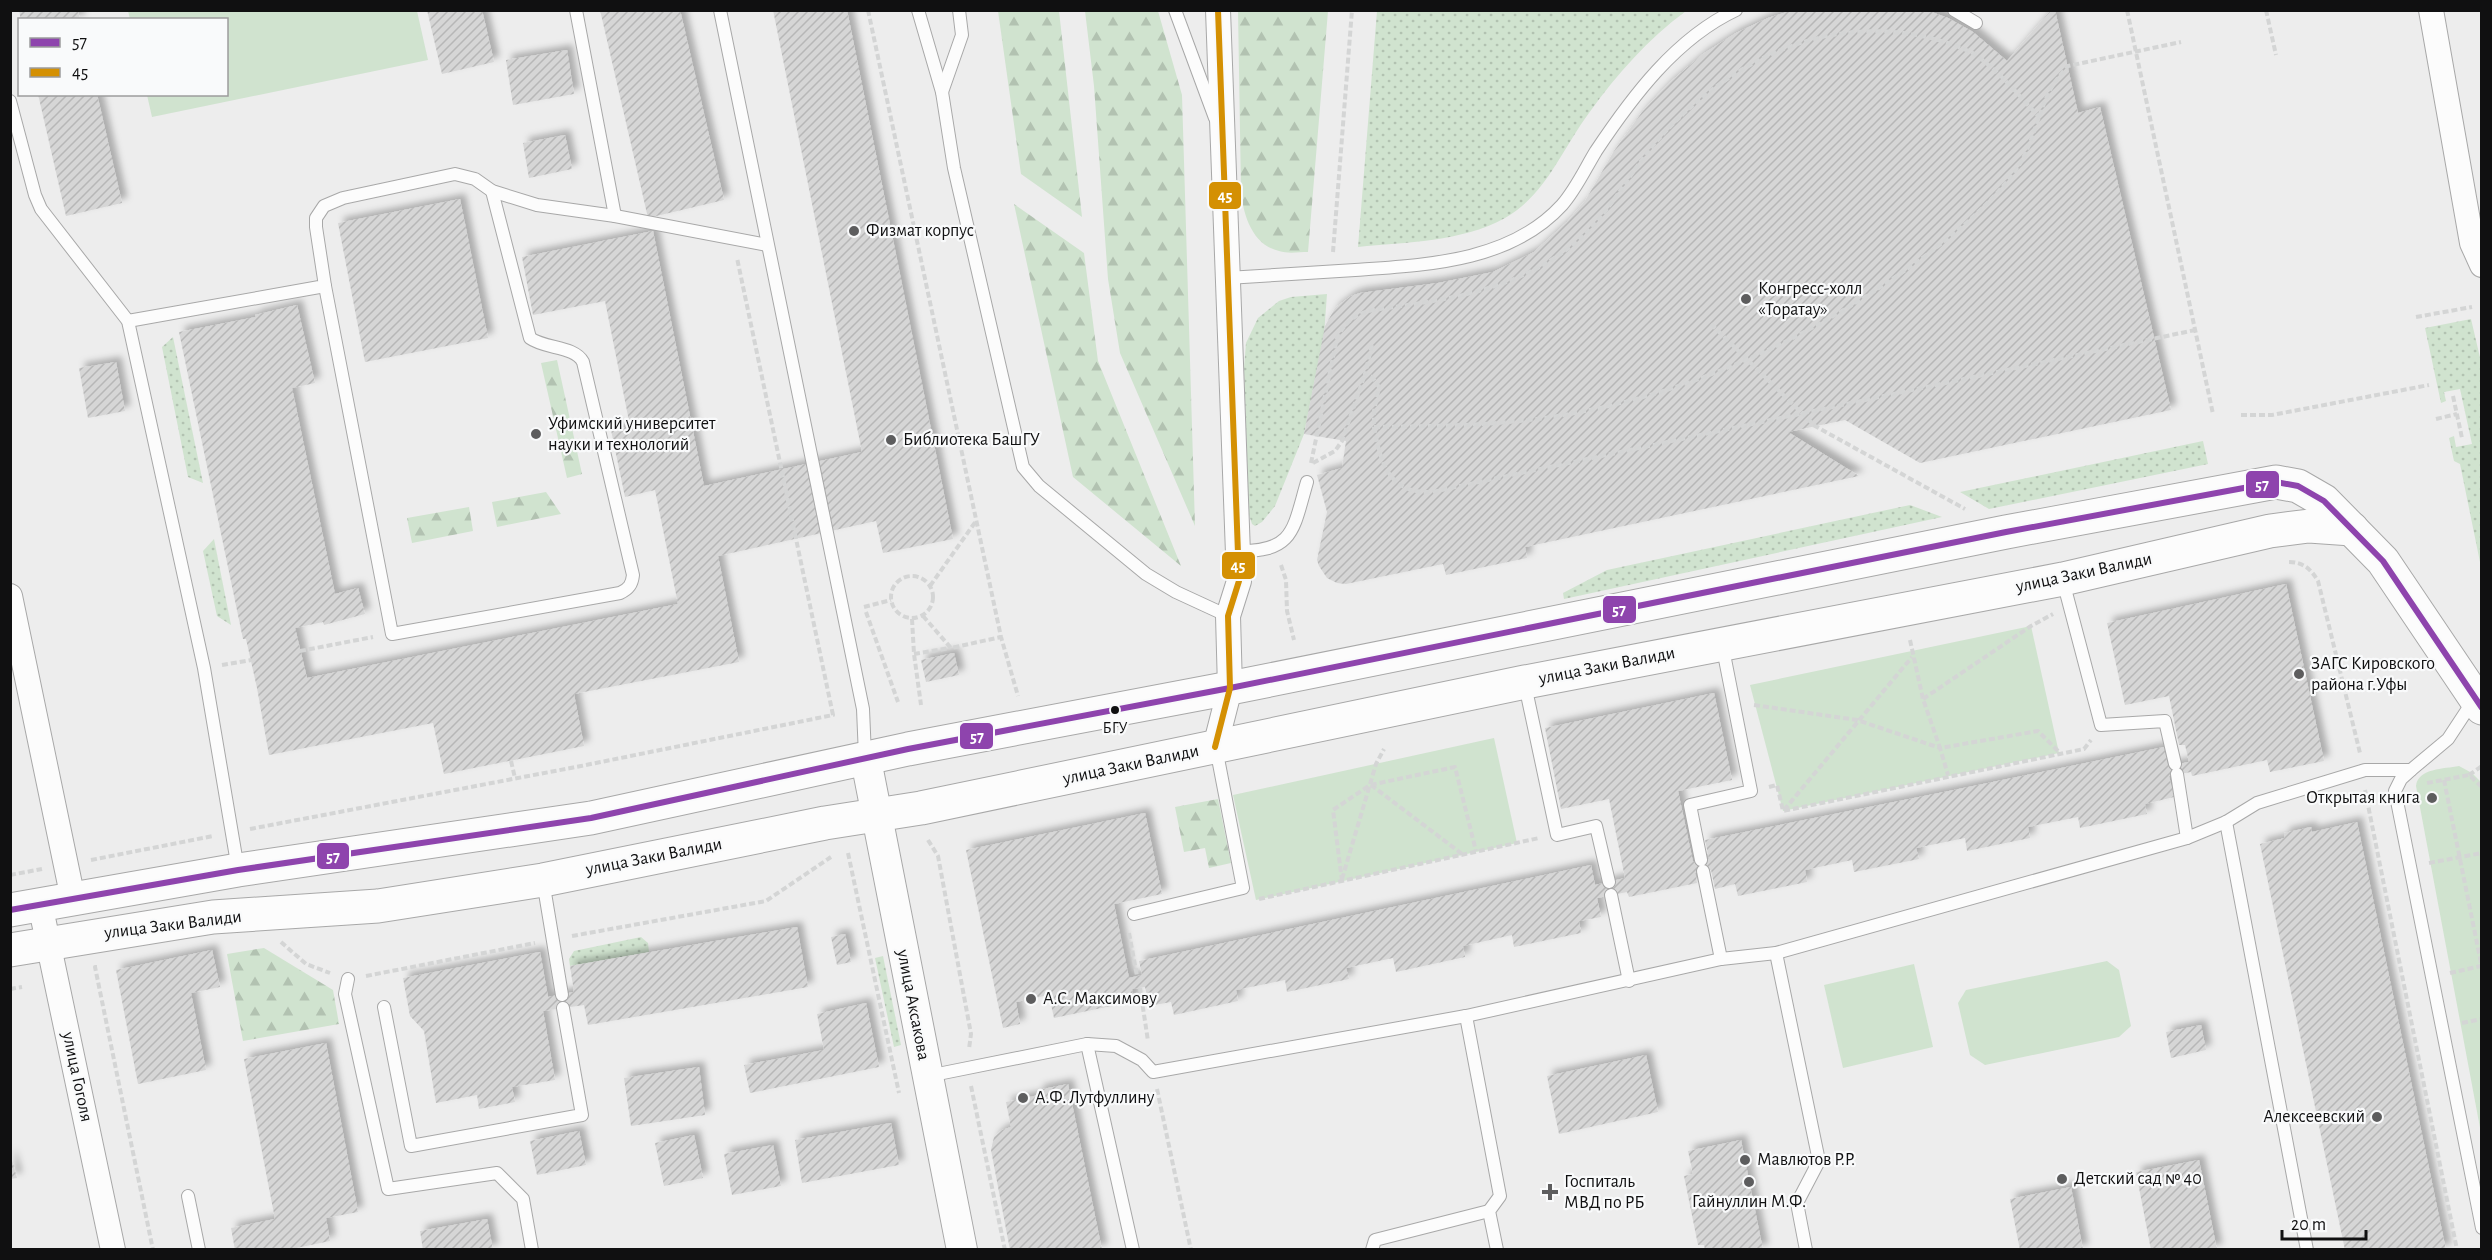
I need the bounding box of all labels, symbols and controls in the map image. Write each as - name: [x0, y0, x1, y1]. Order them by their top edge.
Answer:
- legend: [18, 18, 228, 96]
- text: 57: [72, 34, 87, 52]
- text: 45: [72, 64, 88, 82]
- line badge: 45: [1208, 181, 1242, 210]
- text: 45: [1218, 188, 1233, 204]
- place label: Физмат корпус: [866, 222, 974, 240]
- marker: Физмат корпус: [847, 224, 861, 238]
- place label: Конгресс-холл «Торатау»: [1758, 280, 1862, 319]
- marker: Конгресс-холл «Торатау»: [1739, 292, 1753, 306]
- place label: Уфимский университет науки и технологий: [548, 415, 716, 454]
- marker: Уфимский университет науки и технологий: [529, 427, 543, 441]
- place label: Библиотека БашГУ: [903, 430, 1040, 449]
- marker: Библиотека БашГУ: [884, 433, 898, 447]
- line badge: 57: [2245, 470, 2280, 499]
- text: 57: [2255, 477, 2269, 493]
- street label: улица Заки Валиди: [2013, 550, 2154, 596]
- line badge: 45: [1221, 551, 1256, 580]
- text: 45: [1231, 558, 1246, 574]
- line badge: 57: [1602, 595, 1637, 624]
- text: 57: [1612, 602, 1626, 618]
- street label: улица Заки Валиди: [1536, 644, 1677, 688]
- place label: ЗАГС Кировского района г.Уфы: [2311, 655, 2435, 694]
- marker: ЗАГС Кировского района г.Уфы: [2292, 667, 2306, 681]
- marker: БГУ: [1109, 704, 1121, 716]
- place label: БГУ: [1103, 720, 1127, 736]
- line badge: 57: [959, 722, 994, 750]
- text: 57: [970, 729, 984, 745]
- street label: улица Заки Валиди: [1060, 742, 1201, 788]
- place label: Открытая книга: [2306, 789, 2420, 807]
- marker: Открытая книга: [2425, 791, 2439, 805]
- street label: улица Заки Валиди: [583, 835, 724, 879]
- line badge: 57: [316, 842, 350, 870]
- text: 57: [326, 849, 340, 865]
- street label: улица Заки Валиди: [102, 908, 243, 942]
- street label: улица Аксакова: [893, 947, 933, 1062]
- place label: А.С. Максимову: [1043, 990, 1157, 1008]
- marker: А.С. Максимову: [1024, 992, 1038, 1006]
- street label: улица Гоголя: [58, 1029, 95, 1124]
- place label: А.Ф. Лутфуллину: [1035, 1089, 1155, 1107]
- marker: А.Ф. Лутфуллину: [1016, 1091, 1030, 1105]
- place label: Алексеевский: [2263, 1108, 2365, 1126]
- marker: Алексеевский: [2370, 1110, 2384, 1124]
- place label: Мавлютов Р.Р.: [1757, 1151, 1855, 1169]
- marker: Мавлютов Р.Р.: [1738, 1153, 1752, 1167]
- place label: Детский сад № 40: [2074, 1170, 2202, 1188]
- marker: Детский сад № 40: [2055, 1172, 2069, 1186]
- place label: Госпиталь МВД по РБ: [1564, 1173, 1645, 1212]
- marker: Гайнуллин М.Ф.: [1742, 1175, 1756, 1189]
- marker: Госпиталь МВД по РБ: [1541, 1183, 1559, 1201]
- place label: Гайнуллин М.Ф.: [1692, 1193, 1806, 1211]
- scale bar: [2282, 1203, 2366, 1241]
- text: 20 m: [2291, 1216, 2326, 1234]

